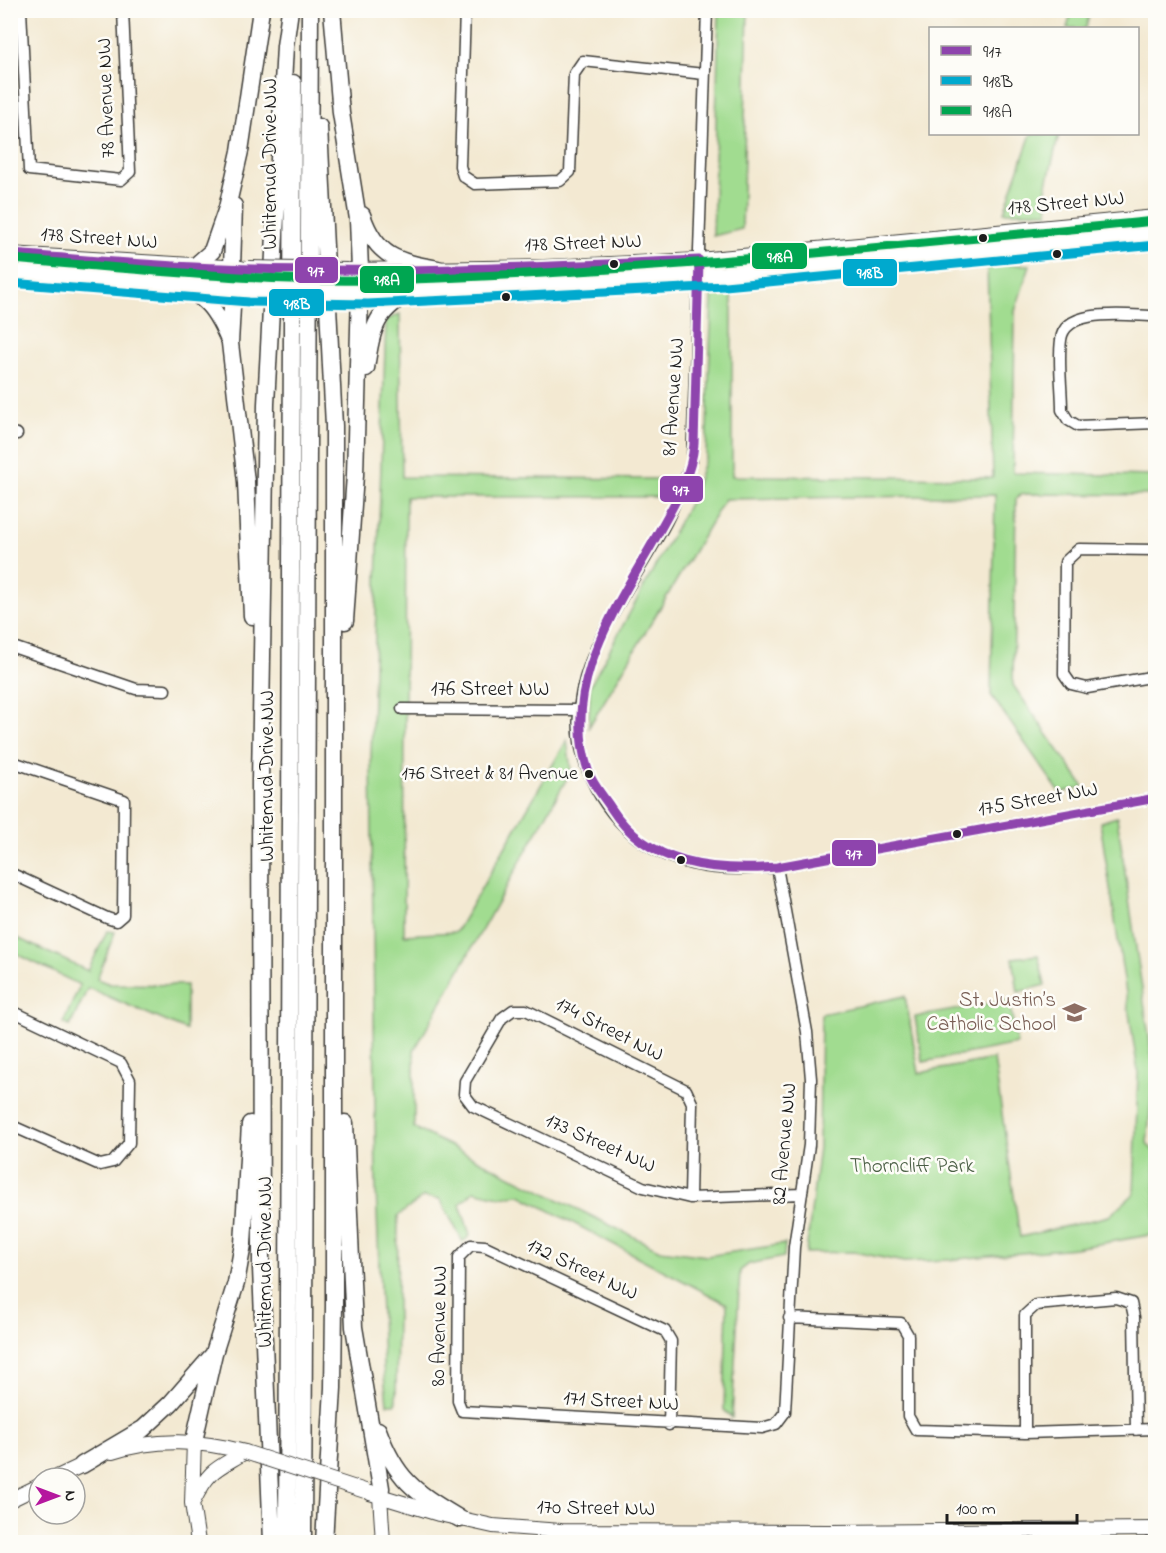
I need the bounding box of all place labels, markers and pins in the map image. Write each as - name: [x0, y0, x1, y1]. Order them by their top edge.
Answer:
- unlabelled marker: [977, 232, 989, 244]
- unlabelled marker: [1051, 248, 1063, 260]
- unlabelled marker: [608, 258, 620, 270]
- unlabelled marker: [500, 291, 512, 303]
- place label: 176 Street & 81 Avenue: [401, 760, 578, 789]
- marker: 176 Street & 81 Avenue: [583, 768, 595, 780]
- unlabelled marker: [951, 828, 963, 840]
- unlabelled marker: [675, 854, 687, 866]
- place label: St. Justin’s Catholic School: [926, 986, 1056, 1040]
- school or university icon: St. Justin’s Catholic School: [1061, 1000, 1087, 1026]

